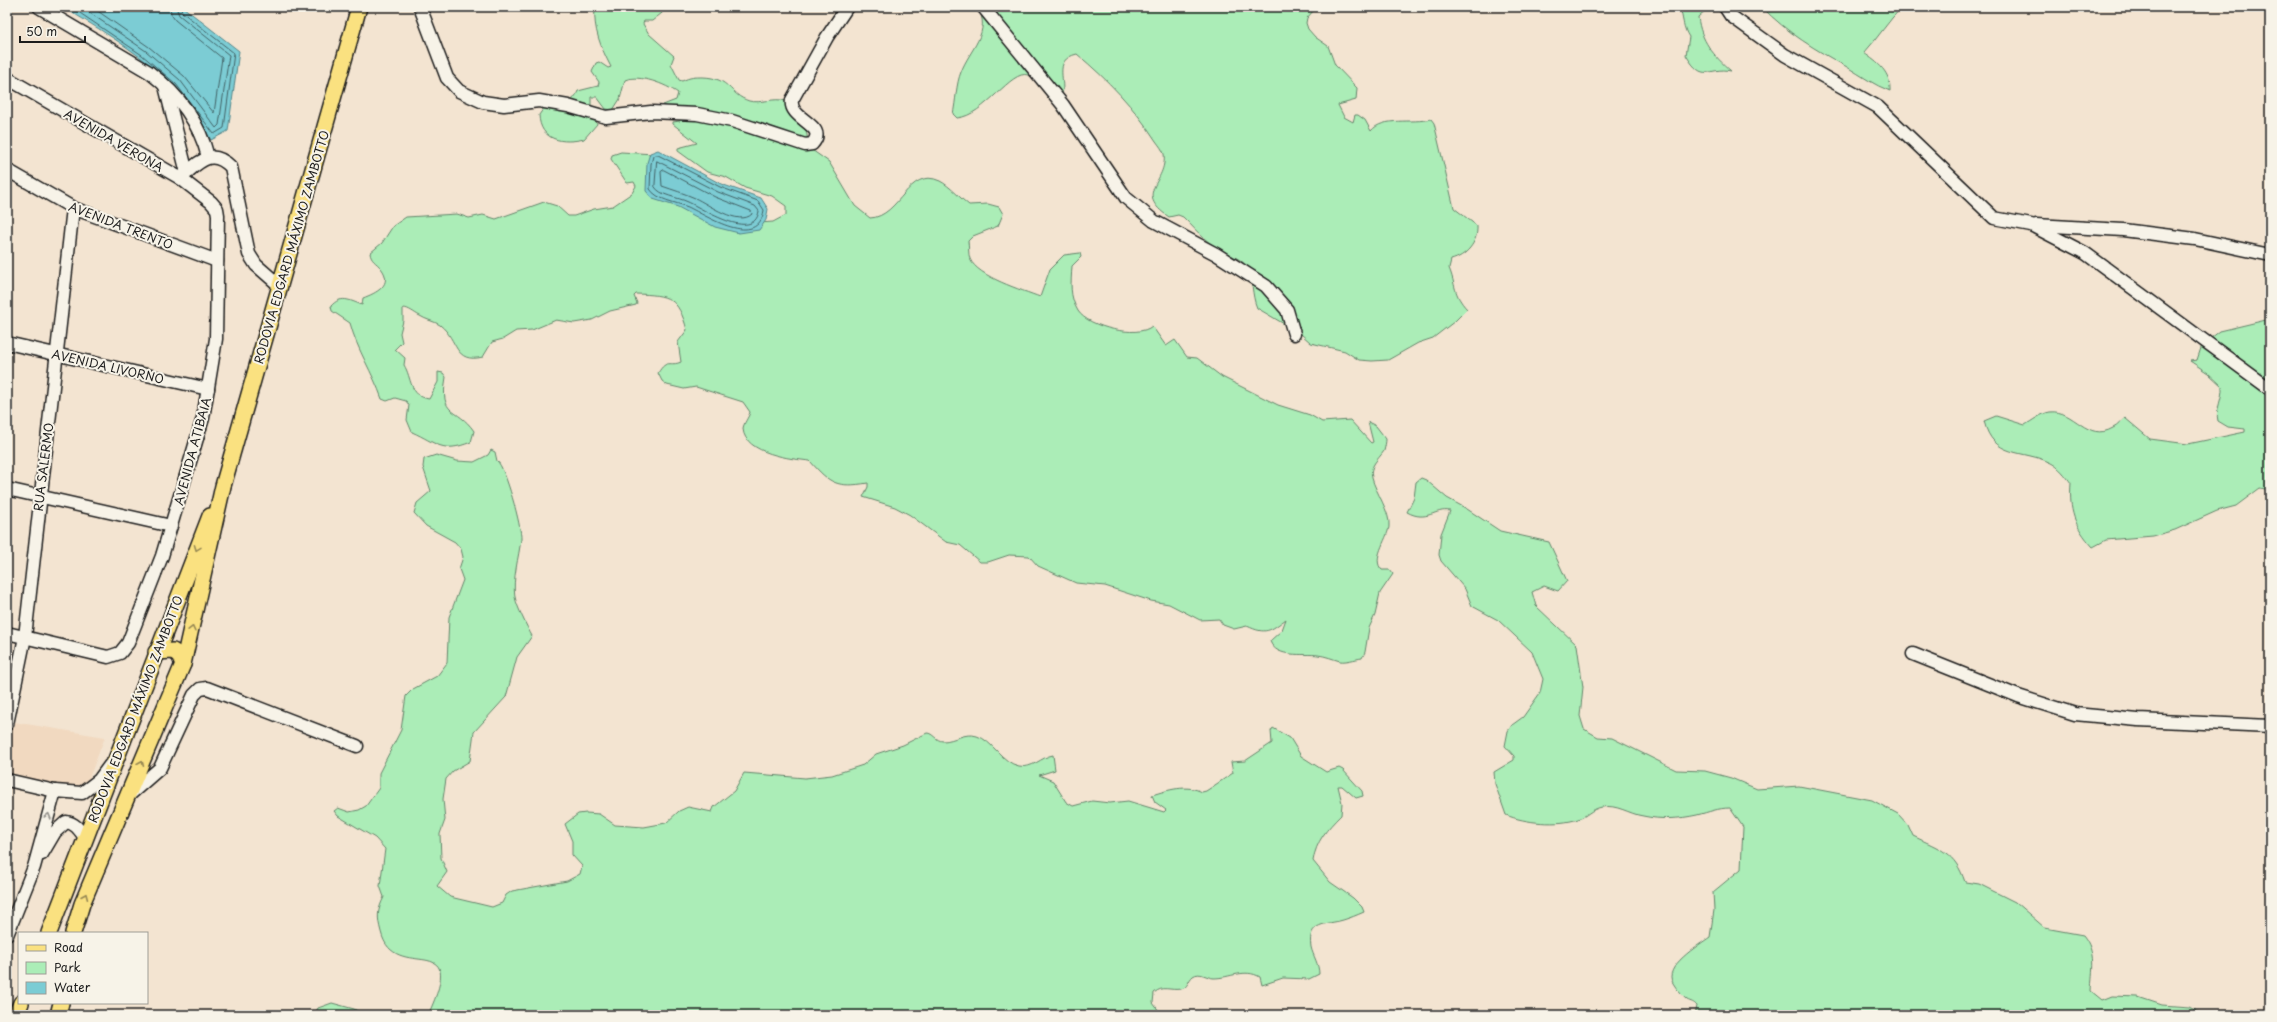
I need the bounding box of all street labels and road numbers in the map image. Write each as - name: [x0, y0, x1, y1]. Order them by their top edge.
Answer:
- street label: AVENIDA VERONA: [61, 104, 167, 176]
- street label: RODOVIA EDGARD MÁXIMO ZAMBOTTO: [249, 128, 333, 366]
- street label: AVENIDA TRENTO: [66, 197, 176, 253]
- street label: AVENIDA LIVORNO: [50, 344, 166, 388]
- street label: AVENIDA ATIBAIA: [169, 395, 215, 507]
- street label: RUA SALERMO: [29, 422, 57, 512]
- street label: RODOVIA EDGARD MÁXIMO ZAMBOTTO: [83, 593, 187, 825]

